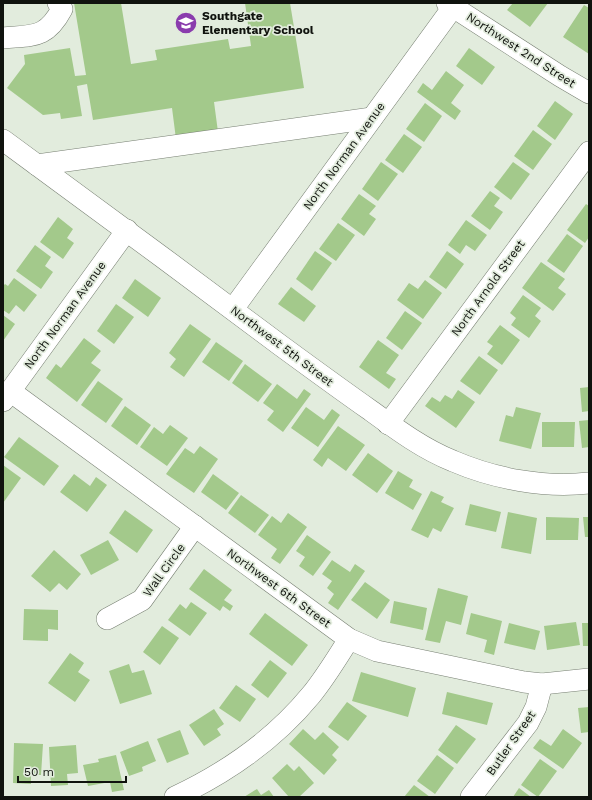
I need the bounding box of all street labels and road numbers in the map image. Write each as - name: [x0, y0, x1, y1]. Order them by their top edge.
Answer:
- street label: Northwest 2nd Street: [464, 9, 578, 91]
- street label: North Norman Avenue: [300, 99, 388, 213]
- street label: North Arnold Street: [448, 237, 528, 339]
- street label: North Norman Avenue: [21, 258, 109, 372]
- street label: Northwest 5th Street: [228, 303, 336, 389]
- street label: Wall Circle: [140, 541, 188, 599]
- street label: Northwest 6th Street: [224, 546, 334, 630]
- street label: Butler Street: [484, 708, 538, 778]

